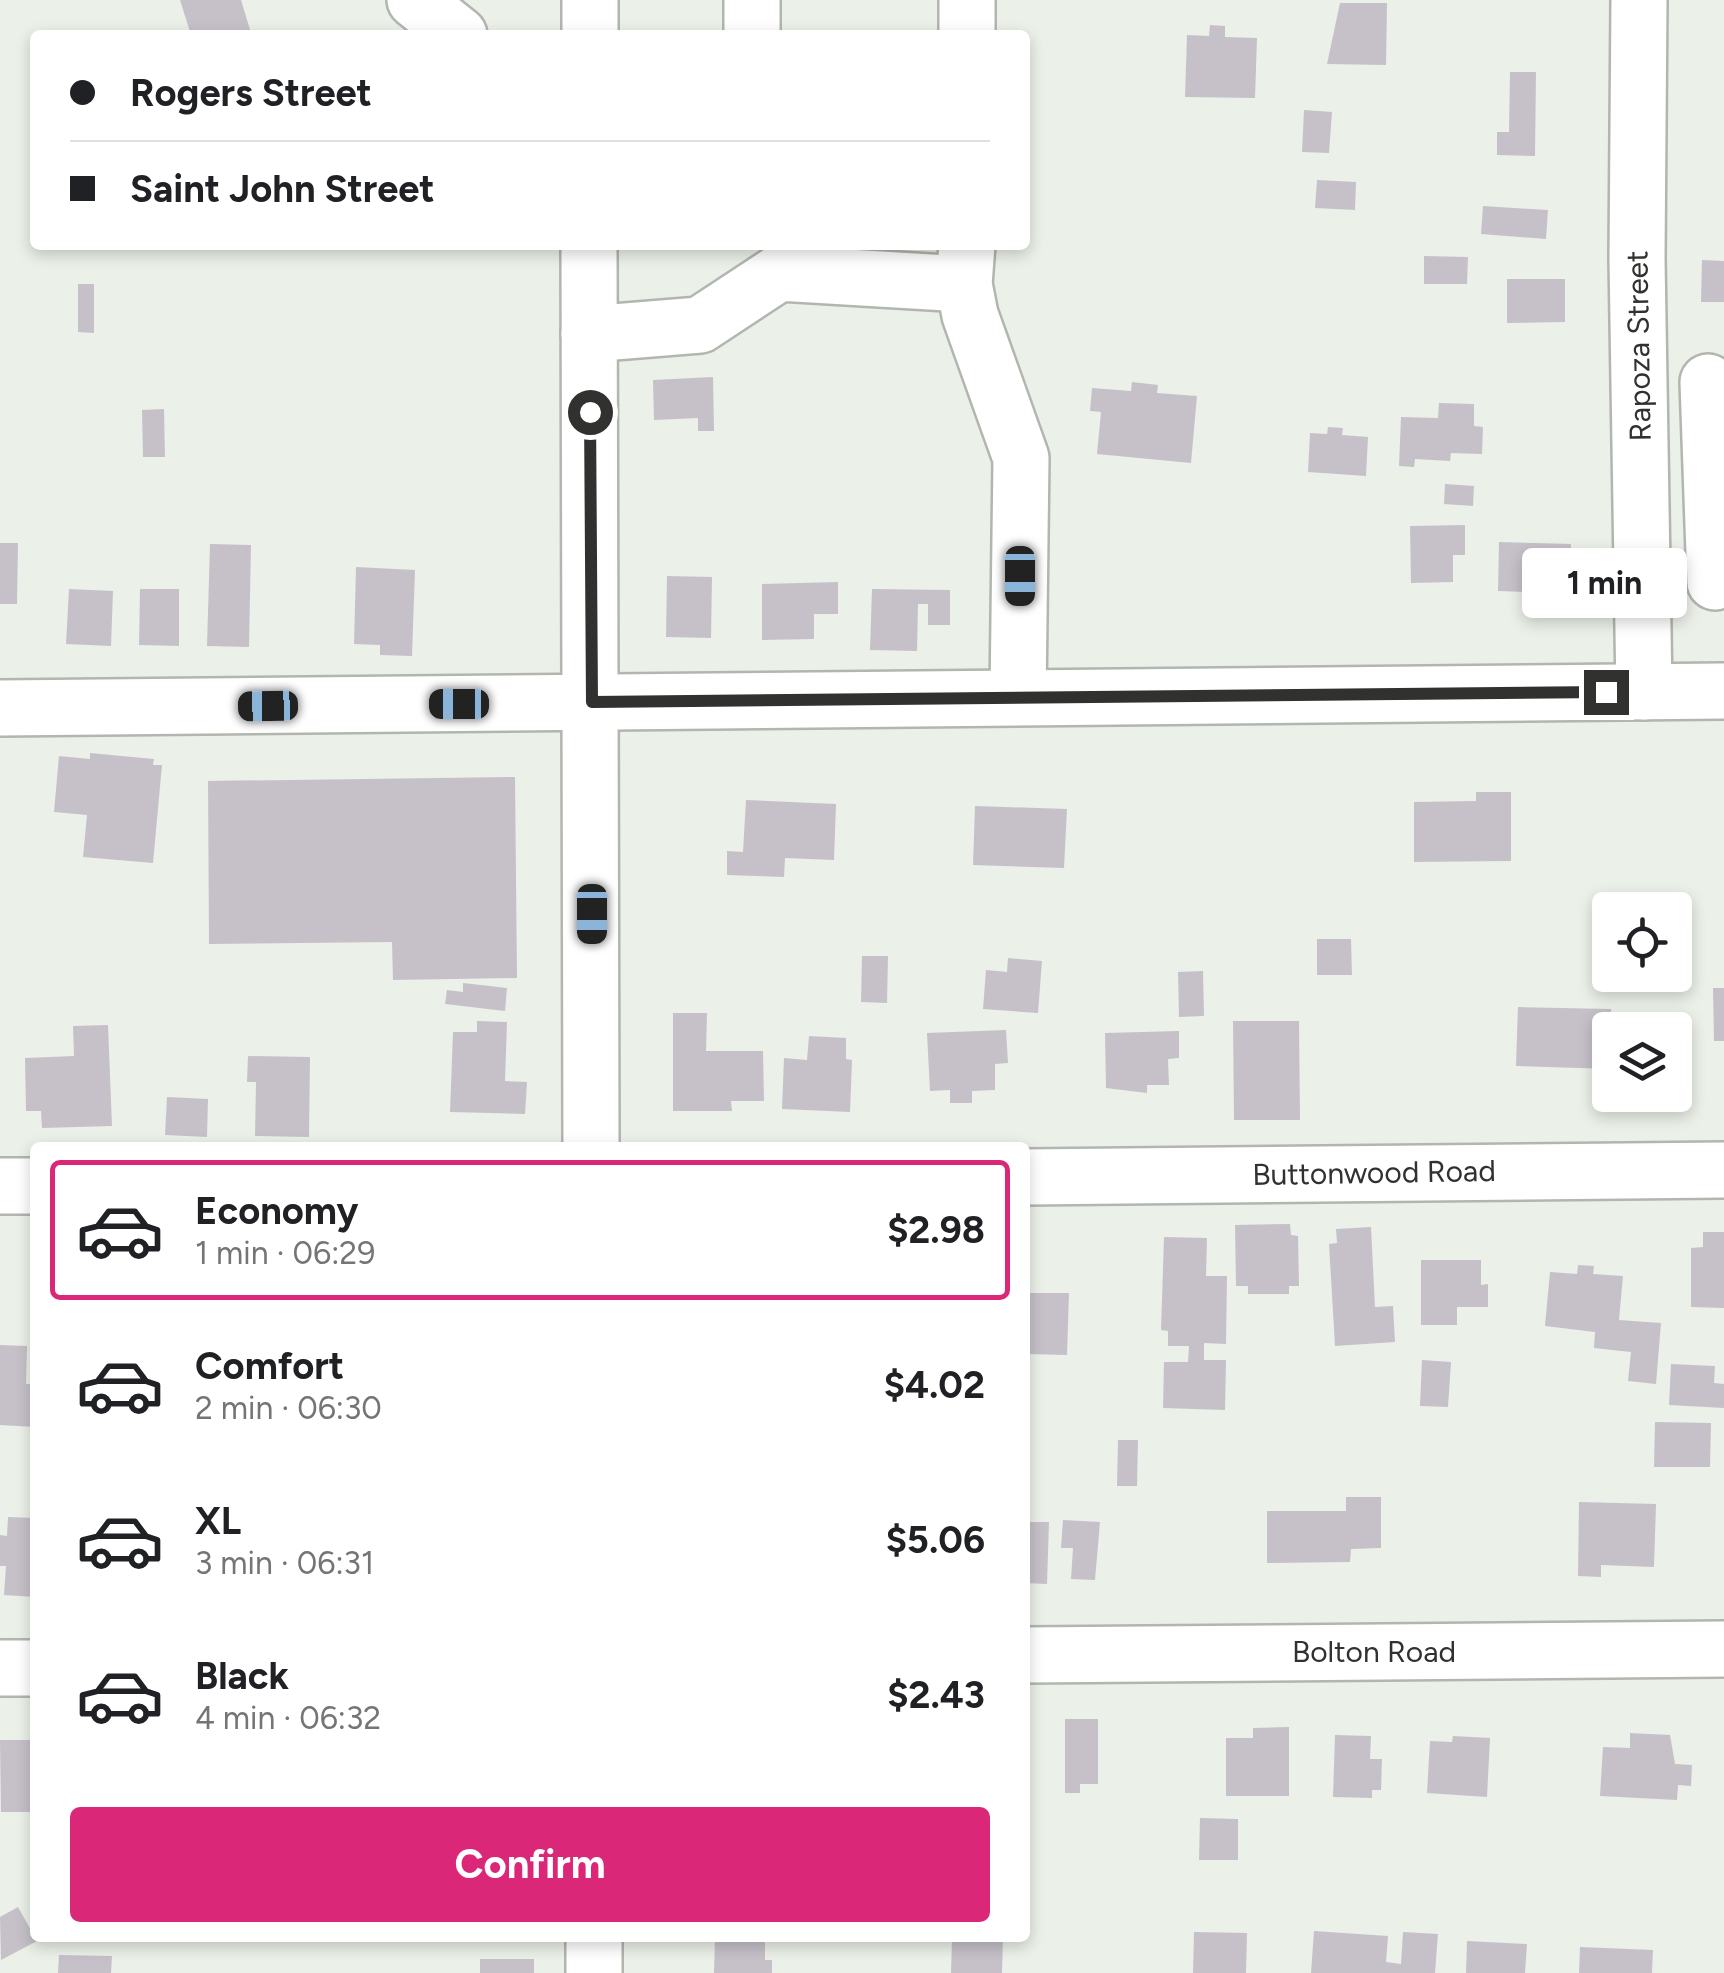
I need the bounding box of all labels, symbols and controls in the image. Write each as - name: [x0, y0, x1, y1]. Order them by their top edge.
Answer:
- text: Rogers Street: [130, 70, 372, 116]
- text: Saint John Street: [130, 166, 435, 212]
- street label: Rapoza Street: [1618, 250, 1659, 442]
- route start: [568, 390, 613, 435]
- car: [1005, 546, 1035, 606]
- callout: 1 min: [1524, 547, 1688, 617]
- text: 1 min: [1567, 564, 1642, 602]
- route end: [1584, 670, 1629, 715]
- car: [429, 689, 489, 719]
- car: [238, 690, 298, 722]
- car: [577, 884, 607, 944]
- map controls: [1592, 892, 1692, 1112]
- button: locate: [1592, 892, 1692, 992]
- button: layers: [1592, 1012, 1692, 1112]
- street label: Buttonwood Road: [1252, 1152, 1496, 1193]
- icon: car: [75, 1185, 165, 1275]
- text: Economy: [195, 1188, 358, 1234]
- text: $2.98: [887, 1207, 985, 1253]
- text: 1 min · 06:29: [195, 1234, 375, 1272]
- icon: car: [75, 1340, 165, 1430]
- text: Comfort: [195, 1343, 344, 1389]
- text: $4.02: [884, 1362, 985, 1408]
- text: 2 min · 06:30: [195, 1389, 382, 1427]
- icon: car: [75, 1495, 165, 1585]
- text: XL: [195, 1498, 241, 1544]
- text: $5.06: [886, 1517, 985, 1563]
- text: 3 min · 06:31: [195, 1544, 374, 1582]
- street label: Bolton Road: [1292, 1633, 1456, 1670]
- icon: car: [75, 1650, 165, 1740]
- text: Black: [195, 1653, 289, 1699]
- text: $2.43: [887, 1672, 985, 1718]
- text: 4 min · 06:32: [195, 1699, 381, 1737]
- button: Confirm: [70, 1807, 990, 1922]

